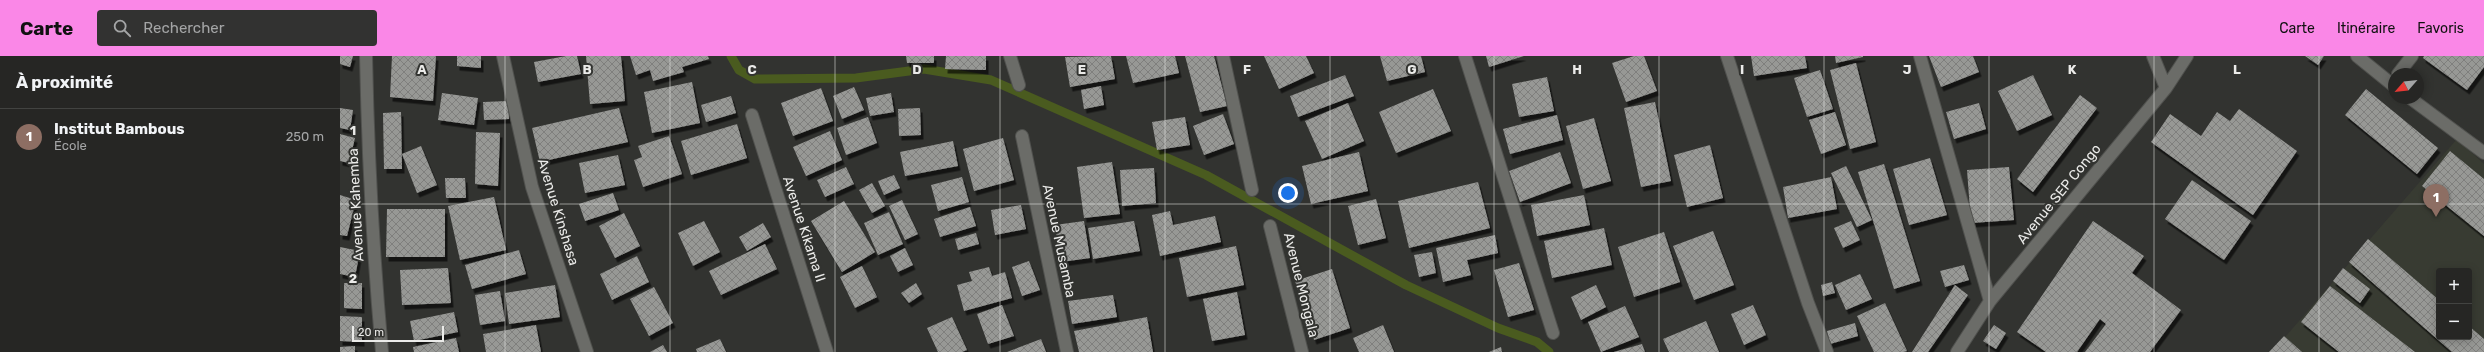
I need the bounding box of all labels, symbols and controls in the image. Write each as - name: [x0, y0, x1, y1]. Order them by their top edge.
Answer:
- search box: [97, 10, 377, 46]
- text: Carte: [20, 17, 73, 40]
- icon: search: [111, 17, 133, 39]
- text: Rechercher: [143, 19, 224, 37]
- text: Carte: [2279, 20, 2315, 37]
- text: Itinéraire: [2337, 20, 2395, 37]
- text: Favoris: [2417, 20, 2464, 37]
- text: A: [417, 62, 427, 77]
- text: B: [582, 62, 592, 77]
- text: C: [747, 62, 757, 77]
- text: D: [912, 62, 922, 77]
- text: E: [1078, 62, 1086, 77]
- text: F: [1243, 62, 1251, 77]
- text: G: [1407, 62, 1417, 77]
- text: H: [1572, 62, 1582, 77]
- text: I: [1740, 62, 1744, 77]
- text: J: [1903, 62, 1911, 77]
- text: K: [2068, 62, 2077, 77]
- text: L: [2233, 62, 2241, 77]
- north arrow: [2388, 68, 2424, 104]
- text: À proximité: [16, 72, 113, 92]
- text: Institut Bambous: [54, 120, 185, 138]
- text: 1: [350, 123, 356, 138]
- text: 1: [26, 129, 32, 144]
- text: 250 m: [286, 129, 324, 144]
- text: École: [54, 138, 87, 153]
- street label: Avenue SEP Congo: [2013, 140, 2105, 248]
- street label: Avenue Kahemba: [345, 148, 367, 262]
- street label: Avenue Kinshasa: [534, 156, 582, 268]
- street label: Avenue Kikama II: [779, 174, 829, 284]
- street label: Avenue Musamba: [1039, 183, 1079, 299]
- your location: [1278, 183, 1298, 203]
- pin: 1: [2423, 184, 2449, 217]
- street label: Avenue Mongala: [1280, 231, 1322, 339]
- map controls: [2436, 268, 2472, 340]
- button: +: [2436, 268, 2472, 304]
- text: 2: [349, 271, 357, 286]
- button: −: [2436, 304, 2472, 340]
- scale bar: [352, 324, 444, 343]
- text: 20 m: [358, 326, 384, 339]

